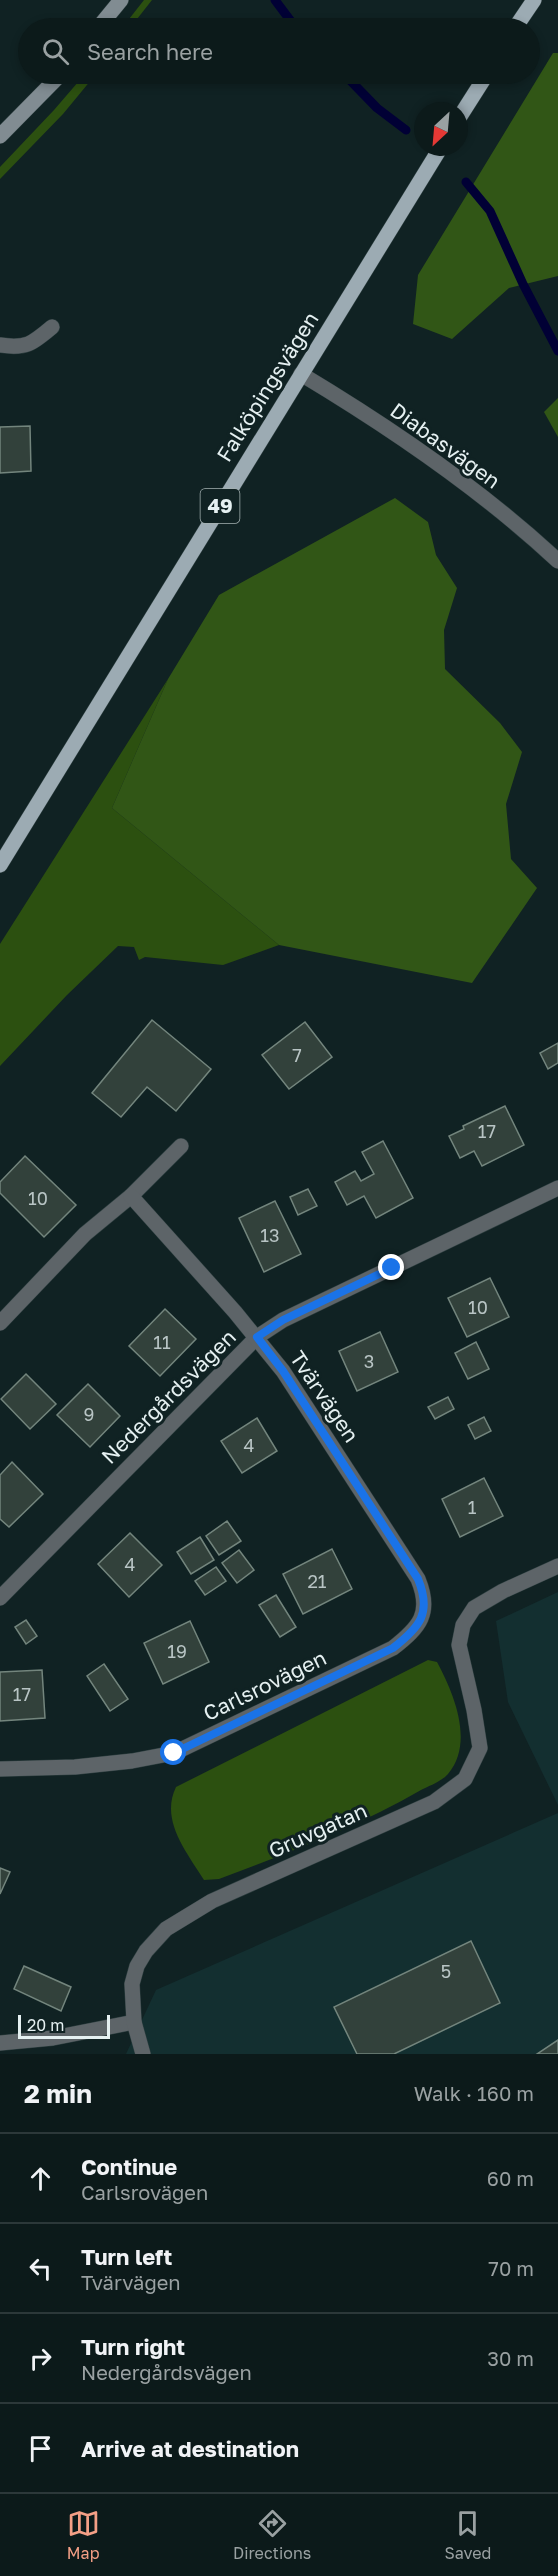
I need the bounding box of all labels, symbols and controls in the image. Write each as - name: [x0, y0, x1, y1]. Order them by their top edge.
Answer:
- search box: [18, 18, 540, 84]
- icon: search: [39, 35, 72, 68]
- text: Search here: [87, 38, 213, 65]
- north arrow: [414, 102, 468, 156]
- street label: Falköpingsvägen: [211, 307, 324, 466]
- street label: Diabasvägen: [386, 397, 506, 494]
- road number: 49: [200, 489, 240, 523]
- house number: 7: [292, 1044, 302, 1066]
- house number: 17: [478, 1120, 496, 1142]
- house number: 10: [28, 1187, 48, 1209]
- house number: 13: [260, 1224, 280, 1246]
- route end: [378, 1254, 404, 1280]
- house number: 10: [468, 1296, 488, 1318]
- street label: Nedergårdsvägen: [96, 1324, 241, 1469]
- house number: 11: [153, 1331, 171, 1353]
- street label: Tvärvägen: [285, 1346, 365, 1447]
- house number: 3: [364, 1350, 374, 1372]
- house number: 9: [84, 1403, 94, 1425]
- house number: 4: [244, 1434, 255, 1456]
- house number: 1: [468, 1496, 477, 1518]
- house number: 4: [125, 1553, 136, 1575]
- house number: 21: [307, 1570, 327, 1592]
- house number: 19: [167, 1640, 187, 1662]
- street label: Carlsrovägen: [199, 1644, 330, 1726]
- house number: 17: [13, 1683, 31, 1705]
- route start: [160, 1739, 186, 1765]
- street label: Gruvgatan: [264, 1797, 371, 1863]
- house number: 5: [441, 1960, 451, 1982]
- scale bar: [18, 2012, 110, 2040]
- text: 20 m: [27, 2015, 64, 2035]
- text: 2 min: [24, 2078, 92, 2109]
- text: Walk · 160 m: [414, 2081, 534, 2105]
- text: Continue: [81, 2153, 177, 2180]
- icon: ahead: [24, 2162, 57, 2195]
- text: 60 m: [487, 2166, 534, 2190]
- text: Carlsrovägen: [81, 2180, 208, 2204]
- text: Turn left: [81, 2243, 172, 2270]
- icon: left: [24, 2252, 57, 2285]
- text: 70 m: [488, 2256, 534, 2280]
- text: Tvärvägen: [81, 2270, 181, 2294]
- text: Turn right: [81, 2333, 185, 2360]
- icon: right: [24, 2342, 57, 2375]
- text: 30 m: [487, 2346, 534, 2370]
- text: Nedergårdsvägen: [81, 2360, 252, 2384]
- icon: arrive: [24, 2432, 57, 2465]
- text: Arrive at destination: [81, 2435, 299, 2462]
- tab: Map: [67, 2507, 100, 2563]
- tab: Directions: [233, 2507, 311, 2563]
- tab: Saved: [445, 2507, 491, 2563]

